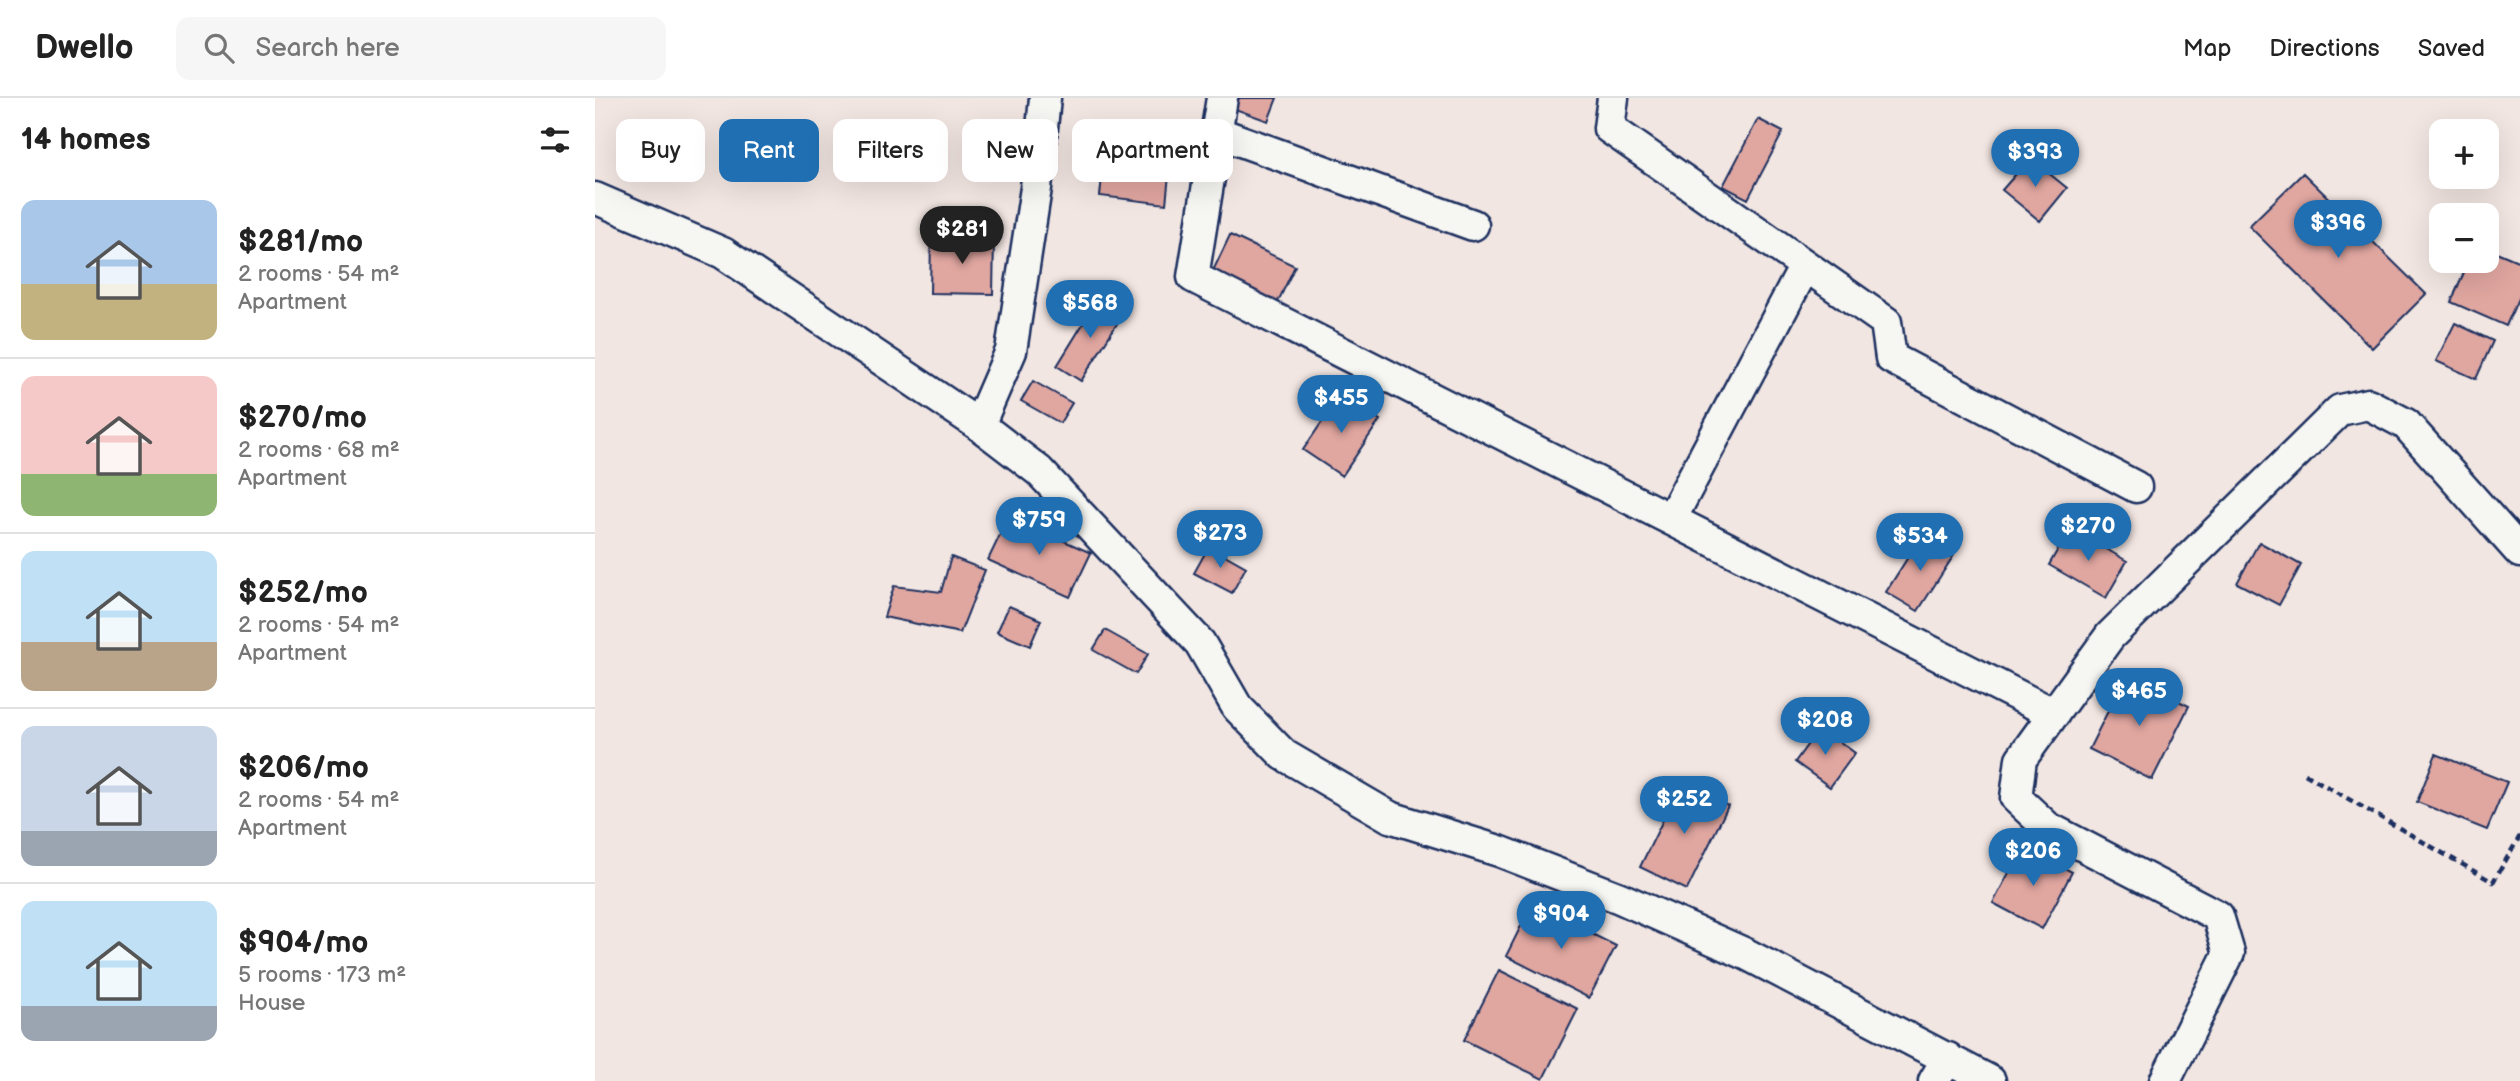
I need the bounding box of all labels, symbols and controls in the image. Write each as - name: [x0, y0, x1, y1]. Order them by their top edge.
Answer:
- search box: [176, 17, 666, 80]
- text: Dwello: [35, 28, 134, 68]
- icon: search: [200, 29, 238, 67]
- text: Search here: [256, 33, 400, 64]
- text: Map: [2183, 34, 2231, 63]
- text: Directions: [2269, 34, 2380, 63]
- text: Saved: [2418, 34, 2485, 63]
- chip: Buy: [616, 119, 705, 182]
- chip: Rent: [719, 119, 819, 182]
- chip: Filters: [833, 119, 948, 182]
- chip: New: [962, 119, 1058, 182]
- chip: Apartment: [1072, 119, 1233, 182]
- map controls: [2429, 119, 2499, 273]
- button: +: [2429, 119, 2499, 189]
- icon: filters: [536, 121, 574, 159]
- text: 14 homes: [21, 122, 150, 158]
- pin: $393: [1994, 130, 2076, 189]
- text: $393: [2007, 138, 2063, 166]
- pin: $396: [2297, 200, 2379, 260]
- button: −: [2429, 203, 2499, 273]
- pin: $281: [921, 206, 1003, 266]
- text: $396: [2310, 209, 2366, 237]
- text: $281: [936, 215, 988, 243]
- text: $281/mo: [238, 224, 363, 260]
- icon: home: [77, 228, 161, 312]
- text: 2 rooms · 54 m²: [238, 260, 400, 288]
- pin: $568: [1049, 280, 1131, 340]
- text: Apartment: [238, 288, 347, 316]
- text: $568: [1062, 289, 1118, 317]
- pin: $455: [1300, 376, 1382, 435]
- text: $455: [1313, 384, 1369, 412]
- text: $270/mo: [238, 400, 367, 436]
- icon: home: [77, 404, 161, 488]
- text: 2 rooms · 68 m²: [238, 436, 400, 464]
- text: Apartment: [238, 464, 347, 492]
- pin: $759: [998, 498, 1080, 557]
- pin: $270: [2047, 504, 2129, 563]
- text: $759: [1012, 506, 1066, 534]
- pin: $273: [1179, 510, 1261, 570]
- text: $270: [2060, 512, 2116, 540]
- pin: $534: [1879, 514, 1961, 573]
- text: $273: [1193, 519, 1247, 547]
- text: $534: [1892, 522, 1948, 550]
- text: $252/mo: [238, 575, 368, 611]
- icon: home: [77, 579, 161, 663]
- text: 2 rooms · 54 m²: [238, 611, 400, 639]
- text: Apartment: [238, 639, 347, 667]
- pin: $465: [2098, 668, 2180, 728]
- text: $465: [2111, 677, 2167, 705]
- pin: $208: [1784, 698, 1866, 757]
- text: $208: [1797, 706, 1853, 734]
- text: $206/mo: [238, 750, 369, 786]
- icon: home: [77, 754, 161, 838]
- pin: $252: [1643, 776, 1725, 836]
- text: $252: [1656, 785, 1712, 813]
- text: 2 rooms · 54 m²: [238, 786, 400, 814]
- text: Apartment: [238, 814, 347, 842]
- pin: $206: [1992, 828, 2074, 888]
- text: $206: [2005, 837, 2061, 865]
- pin: $904: [1520, 892, 1602, 951]
- text: $904: [1533, 900, 1589, 928]
- text: $904/mo: [238, 925, 368, 961]
- icon: home: [77, 929, 161, 1013]
- text: 5 rooms · 173 m²: [238, 961, 406, 989]
- text: House: [238, 989, 305, 1017]

